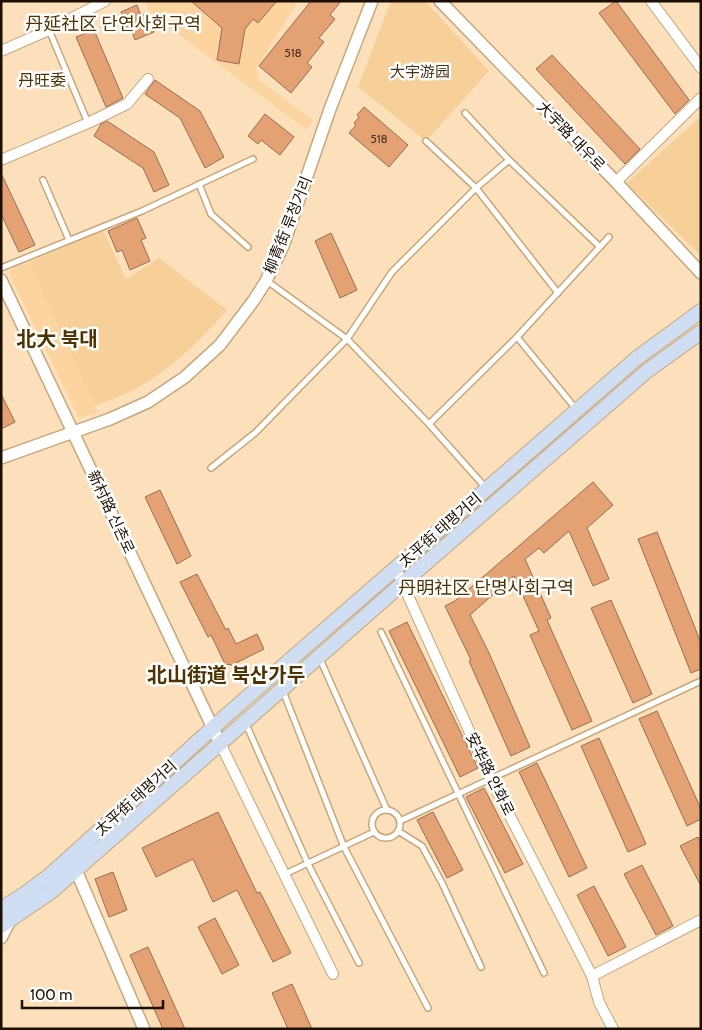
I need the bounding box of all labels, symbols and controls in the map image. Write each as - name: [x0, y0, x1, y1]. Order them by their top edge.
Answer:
- district label: 丹延社区 단연사회구역: [25, 13, 201, 35]
- house number: 518: [284, 45, 302, 60]
- park label: 大宇游园: [390, 63, 450, 81]
- district label: 丹旺委: [18, 71, 66, 90]
- street label: 大宇路 대우로: [533, 97, 609, 175]
- house number: 518: [370, 131, 388, 146]
- street label: 柳青街 류청거리: [260, 174, 316, 276]
- district label: 北大 북대: [16, 327, 98, 351]
- street label: 新村路 신촌로: [84, 468, 138, 556]
- street label: 太平街 태평거리: [395, 489, 485, 571]
- district label: 丹明社区 단명사회구역: [398, 577, 574, 599]
- district label: 北山街道 북산가두: [147, 663, 305, 687]
- street label: 安华路 안화로: [462, 730, 518, 818]
- street label: 太平街 태평거리: [91, 757, 181, 839]
- scale bar: [22, 978, 164, 1010]
- text: 100 m: [30, 986, 72, 1004]

